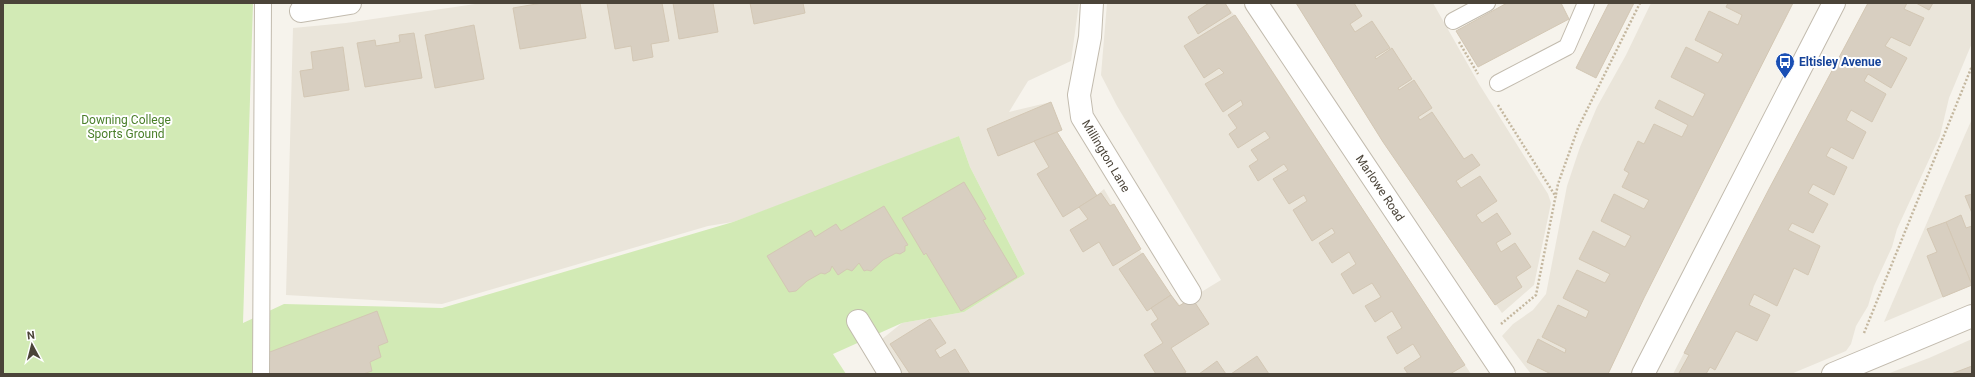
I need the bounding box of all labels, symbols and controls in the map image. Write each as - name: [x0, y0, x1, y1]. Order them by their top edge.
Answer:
- bus stop icon: Eltisley Avenue: [1774, 51, 1796, 79]
- place label: Eltisley Avenue: [1799, 55, 1882, 69]
- park label: Downing College Sports Ground: [81, 113, 171, 141]
- street label: Millington Lane: [1079, 117, 1133, 195]
- street label: Marlowe Road: [1353, 152, 1407, 224]
- north arrow: [12, 325, 52, 365]
- text: N: [26, 329, 36, 342]

